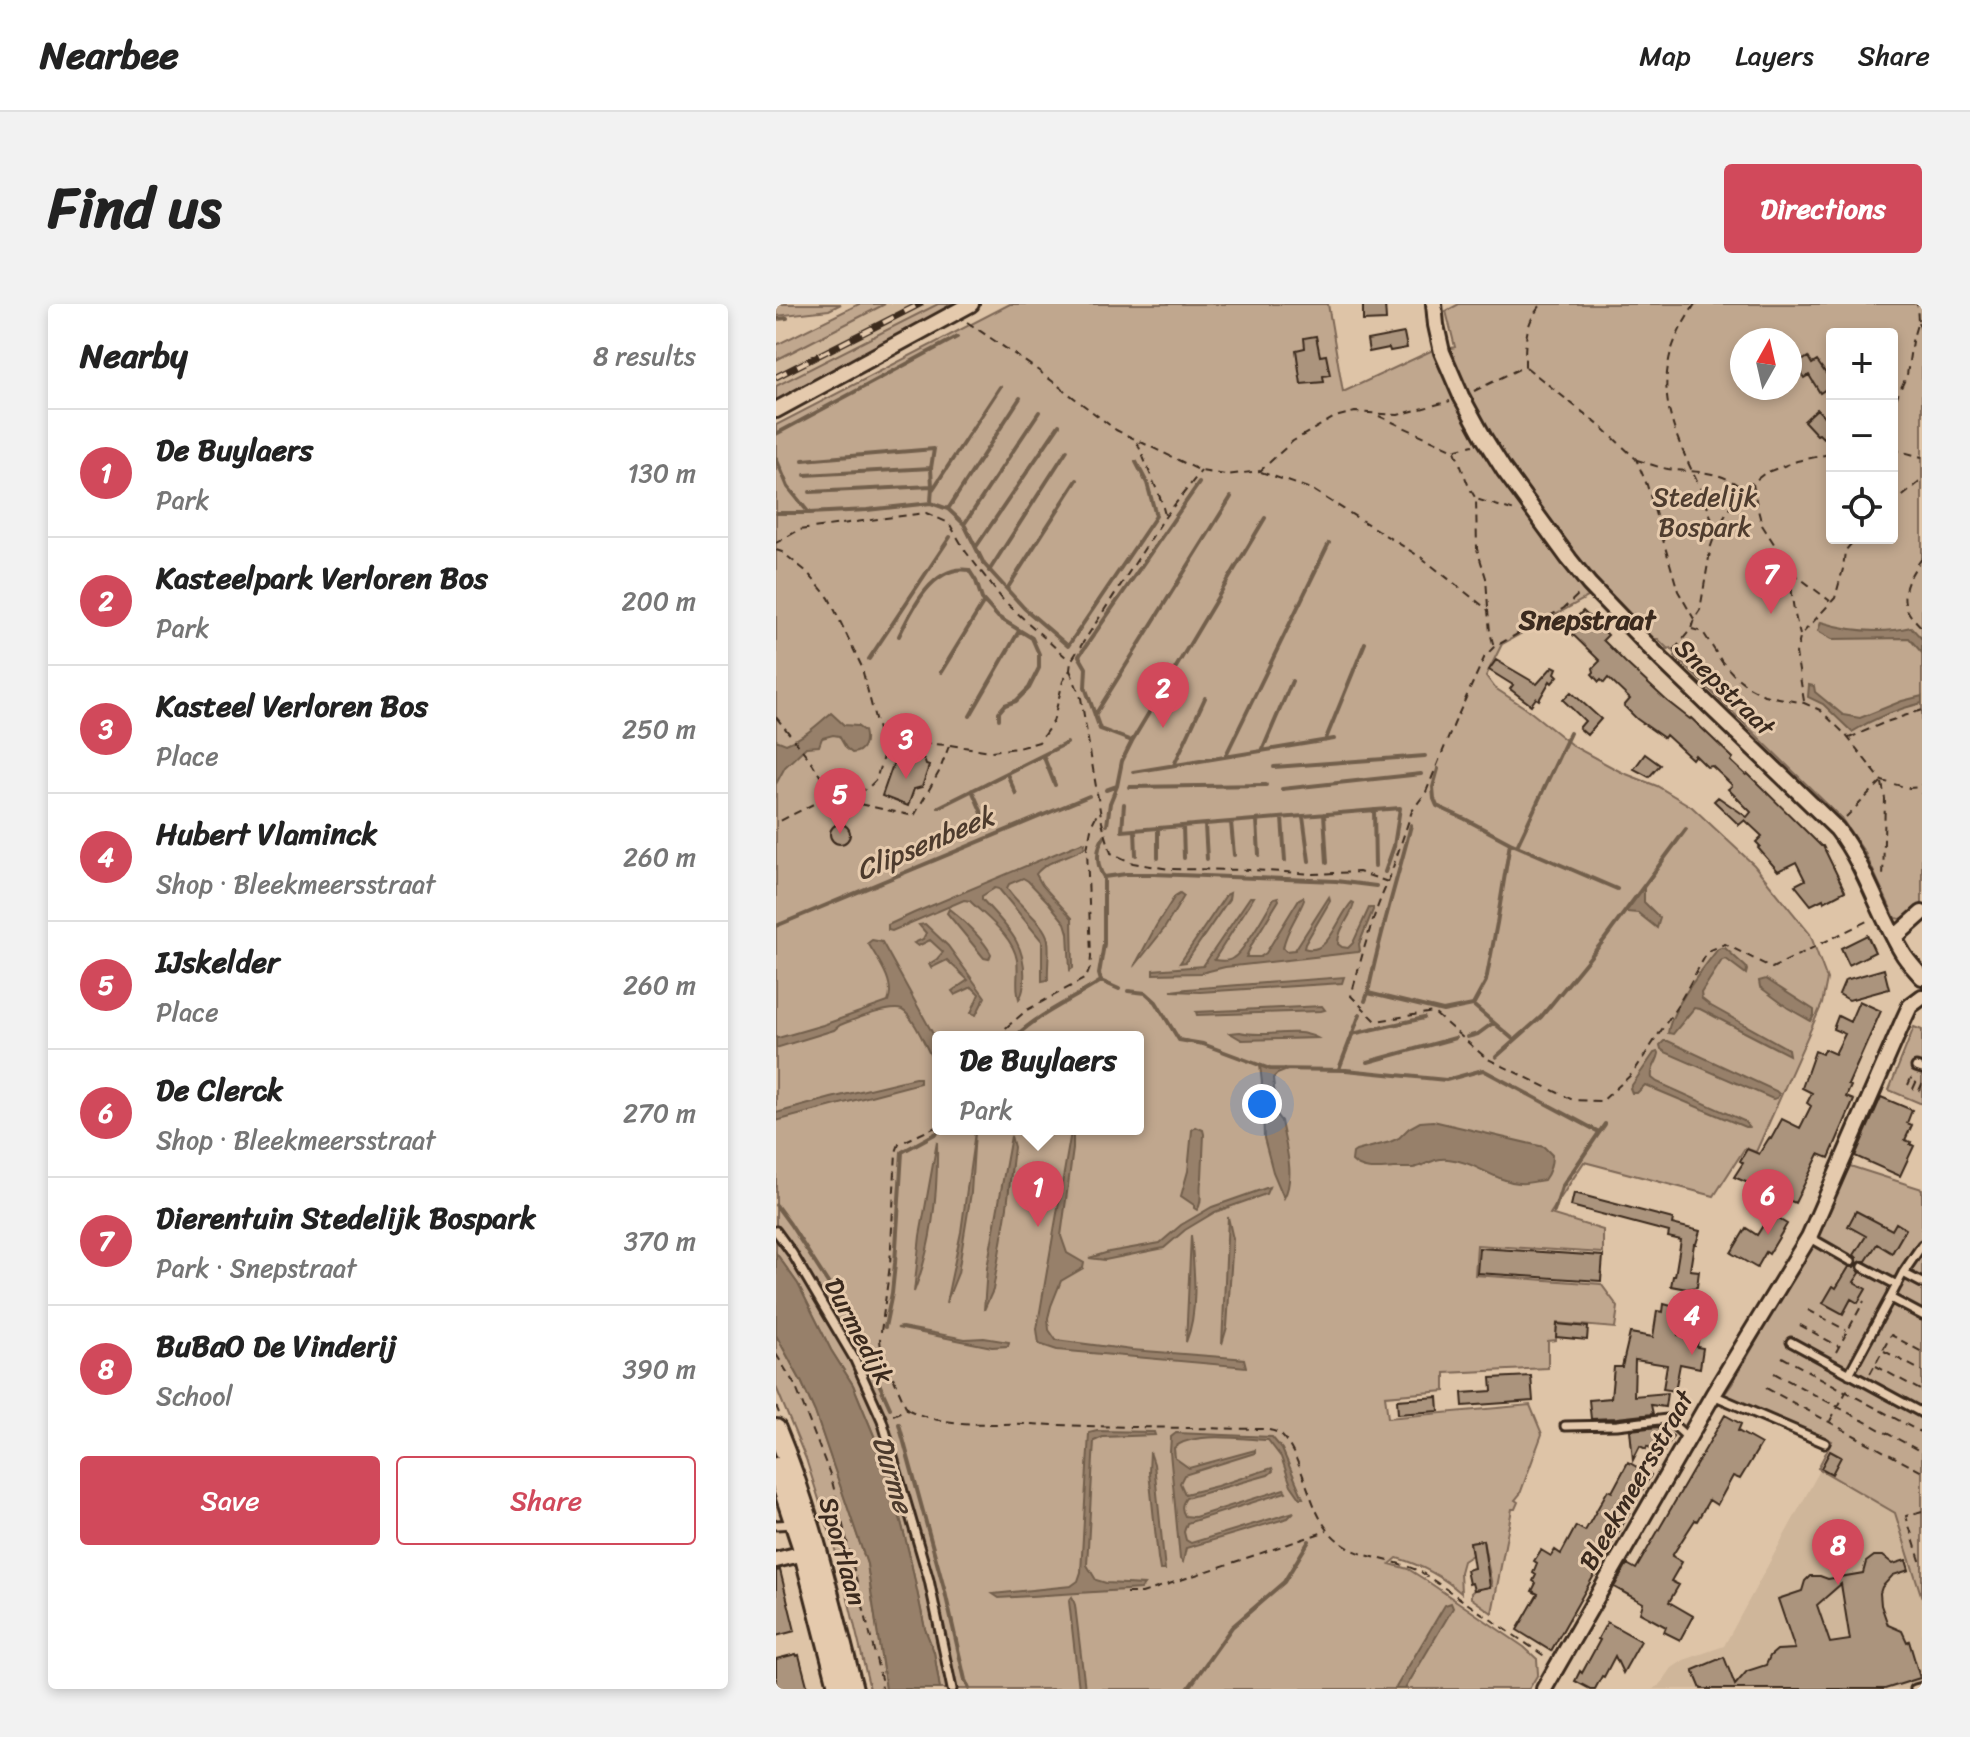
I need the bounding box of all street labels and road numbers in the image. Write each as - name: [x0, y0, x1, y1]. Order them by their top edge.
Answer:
- street label: Snepstraat: [1663, 626, 1788, 749]
- street label: Durmedijk: [811, 1269, 907, 1393]
- street label: Bleekmeersstraat: [1566, 1380, 1707, 1579]
- street label: Sportlaan: [805, 1491, 881, 1611]

